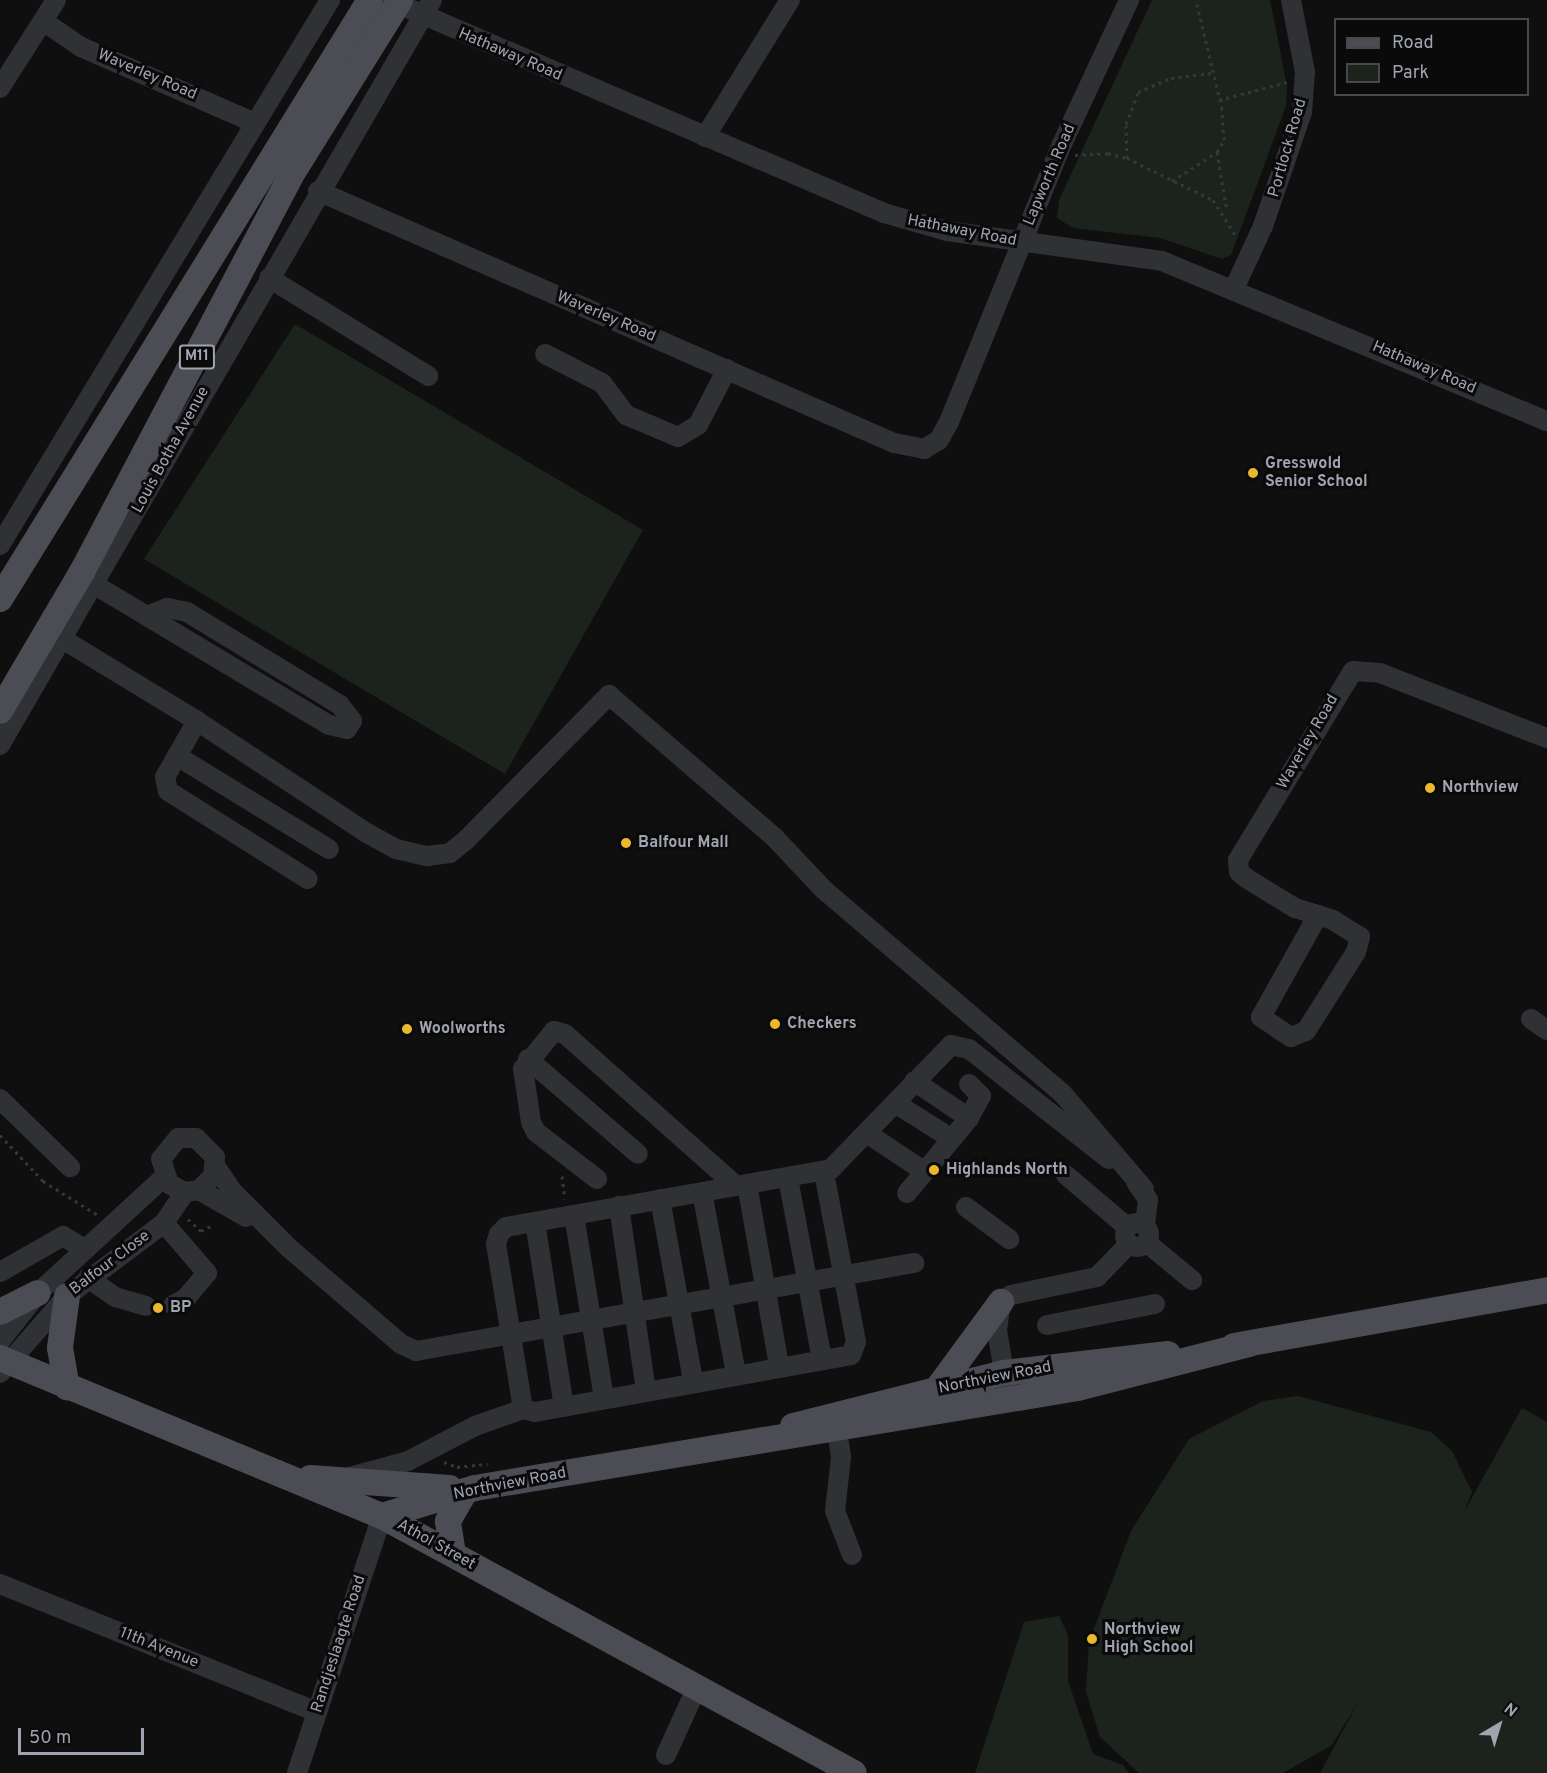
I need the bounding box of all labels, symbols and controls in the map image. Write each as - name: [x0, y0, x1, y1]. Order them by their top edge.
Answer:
- legend: [1334, 18, 1529, 96]
- street label: Hathaway Road: [455, 24, 565, 86]
- text: Road: [1392, 32, 1434, 55]
- street label: Waverley Road: [94, 45, 200, 105]
- text: Park: [1392, 62, 1429, 85]
- street label: Portlock Road: [1265, 96, 1311, 200]
- street label: Lapworth Road: [1020, 121, 1080, 229]
- street label: Hathaway Road: [906, 211, 1018, 251]
- street label: Waverley Road: [553, 287, 659, 347]
- street label: Hathaway Road: [1369, 337, 1479, 399]
- road number: M11: [178, 345, 216, 369]
- street label: Louis Botha Avenue: [128, 383, 214, 517]
- place label: Gresswold Senior School: [1265, 454, 1368, 492]
- marker: Gresswold Senior School: [1246, 466, 1260, 480]
- street label: Waverley Road: [1273, 691, 1343, 793]
- place label: Northview: [1442, 778, 1519, 798]
- marker: Northview: [1423, 781, 1437, 795]
- place label: Balfour Mall: [638, 833, 729, 853]
- marker: Balfour Mall: [619, 836, 633, 850]
- place label: Checkers: [787, 1014, 857, 1034]
- marker: Checkers: [768, 1017, 782, 1031]
- place label: Woolworths: [419, 1019, 506, 1039]
- marker: Woolworths: [400, 1022, 414, 1036]
- place label: Highlands North: [946, 1160, 1068, 1180]
- marker: Highlands North: [927, 1163, 941, 1177]
- street label: Balfour Close: [66, 1227, 154, 1299]
- place label: BP: [170, 1298, 191, 1318]
- marker: BP: [151, 1301, 165, 1315]
- street label: Northview Road: [937, 1358, 1053, 1398]
- street label: Northview Road: [452, 1464, 568, 1504]
- street label: Athol Street: [393, 1516, 479, 1574]
- street label: Randjeslaagte Road: [308, 1573, 370, 1715]
- place label: Northview High School: [1104, 1620, 1193, 1658]
- street label: 11th Avenue: [116, 1623, 202, 1673]
- marker: Northview High School: [1085, 1632, 1099, 1646]
- north arrow: [1469, 1695, 1529, 1755]
- text: N: [1499, 1699, 1521, 1722]
- scale bar: [21, 1716, 147, 1754]
- text: 50 m: [29, 1727, 71, 1750]

